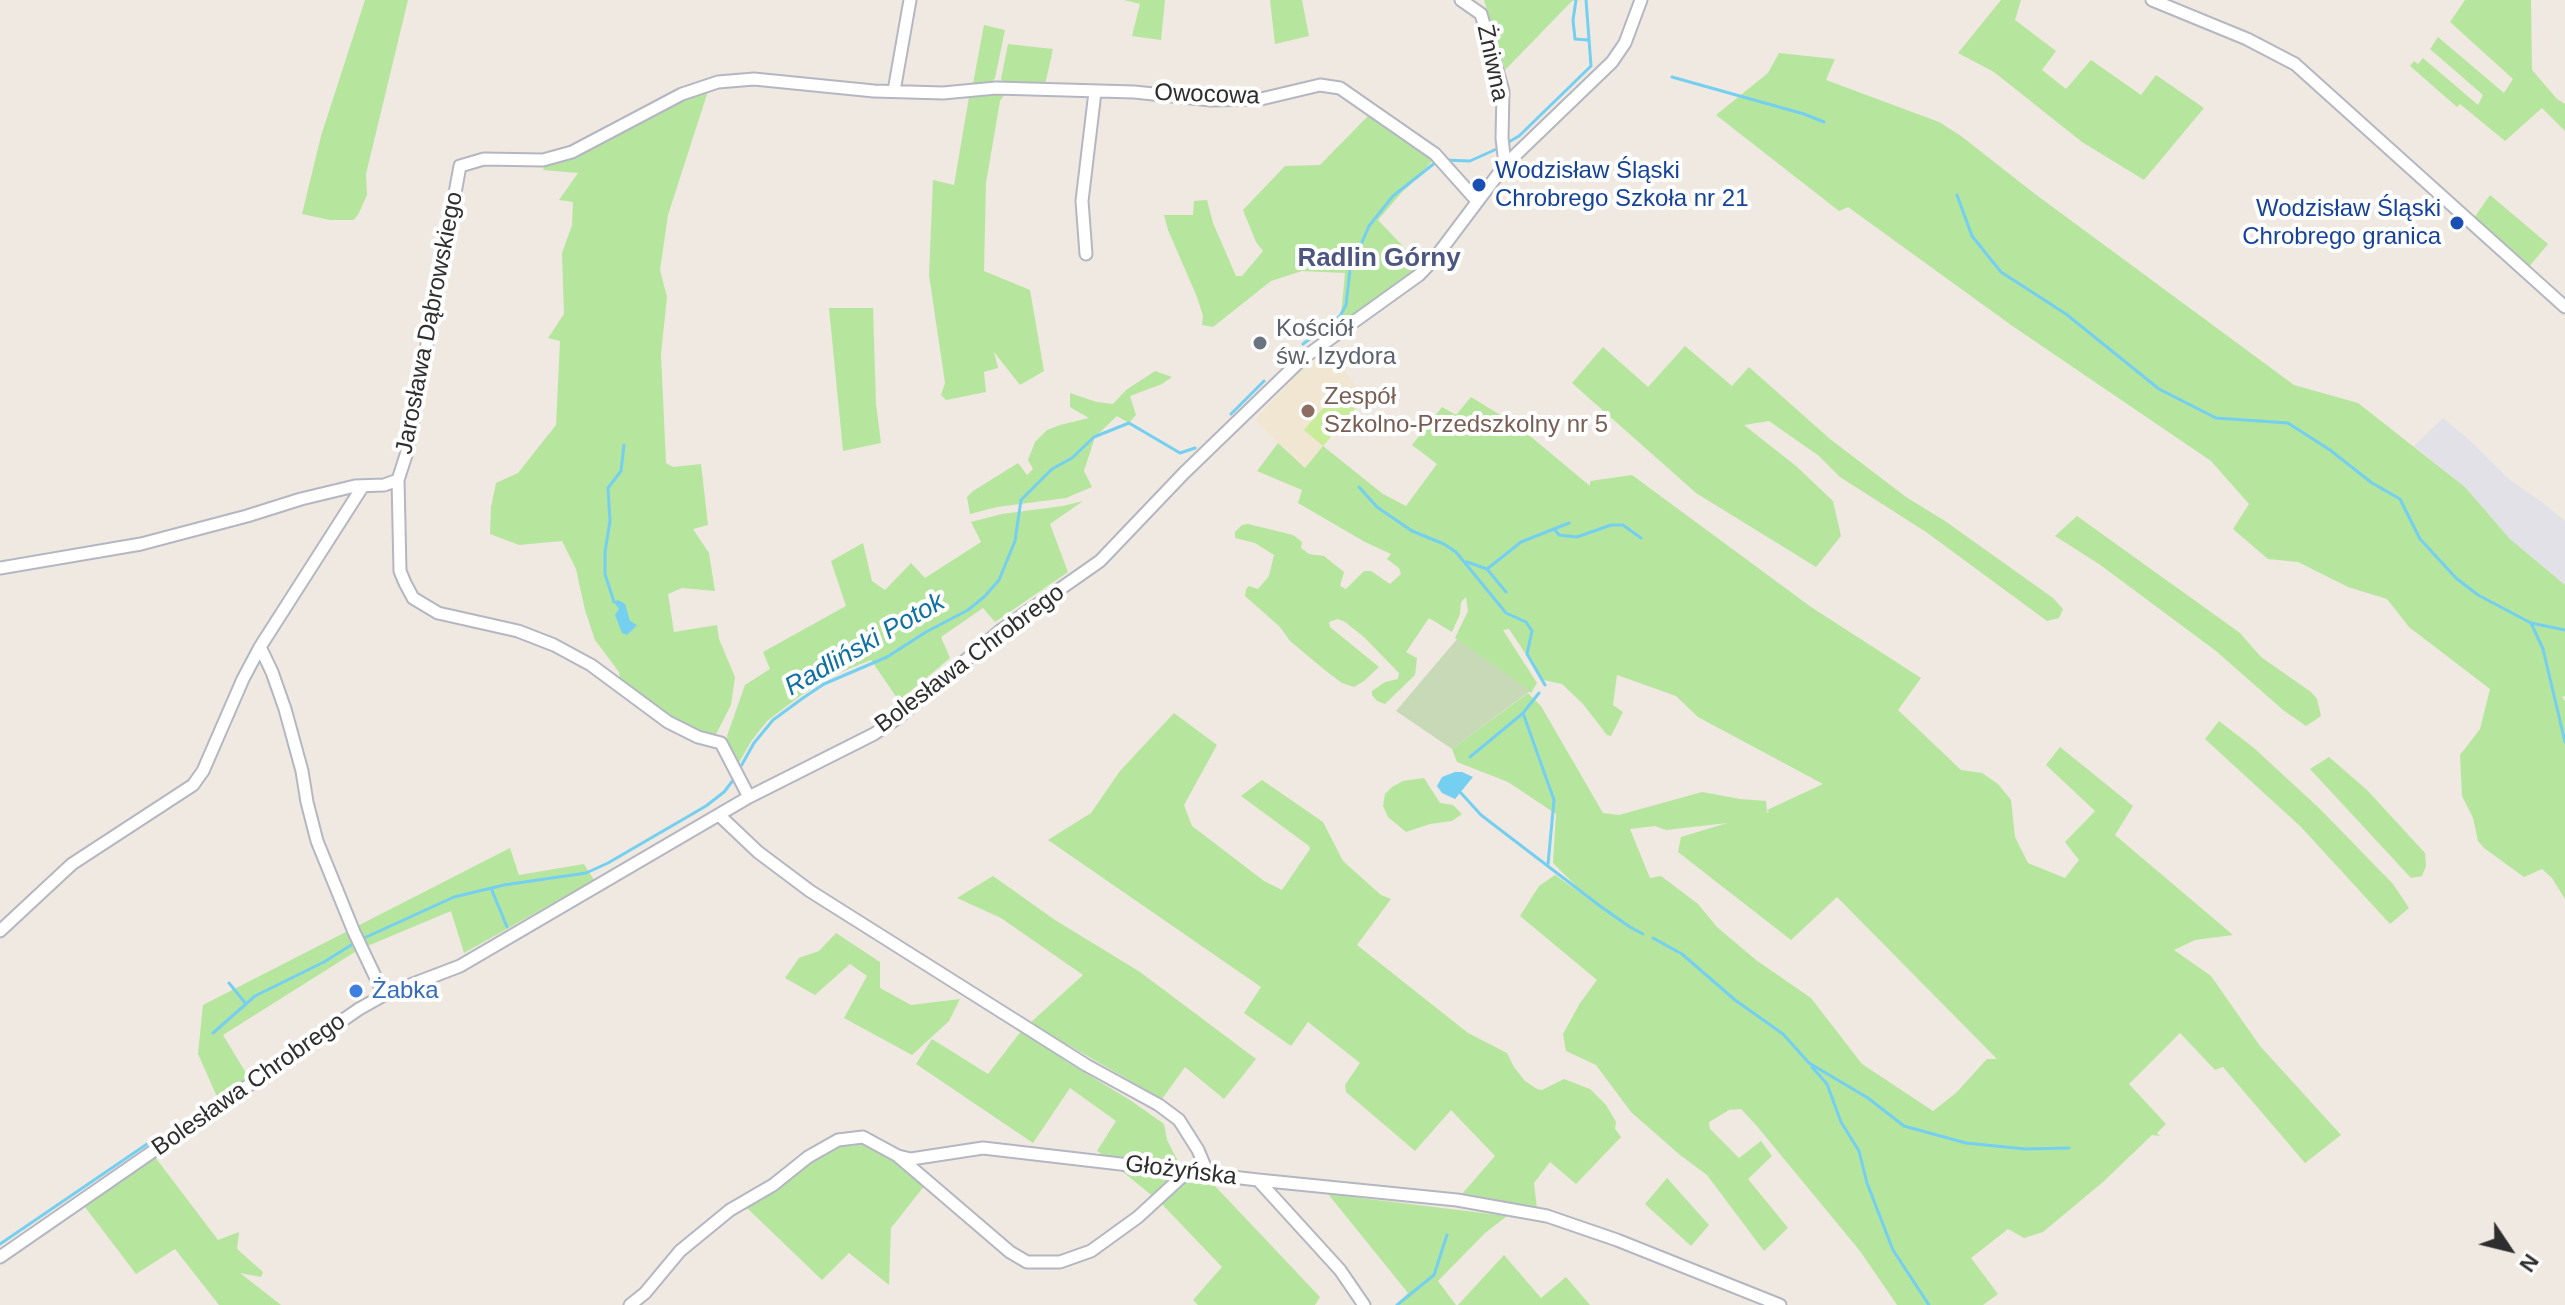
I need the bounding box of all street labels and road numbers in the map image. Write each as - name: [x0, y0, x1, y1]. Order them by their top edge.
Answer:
- street label: Żniwna: [1470, 22, 1514, 104]
- street label: Owocowa: [1154, 79, 1260, 111]
- street label: Jarosława Dąbrowskiego: [390, 189, 470, 457]
- street label: Bolesława Chrobrego: [870, 578, 1070, 740]
- street label: Bolesława Chrobrego: [147, 1007, 351, 1163]
- street label: Głożyńska: [1124, 1150, 1238, 1192]

